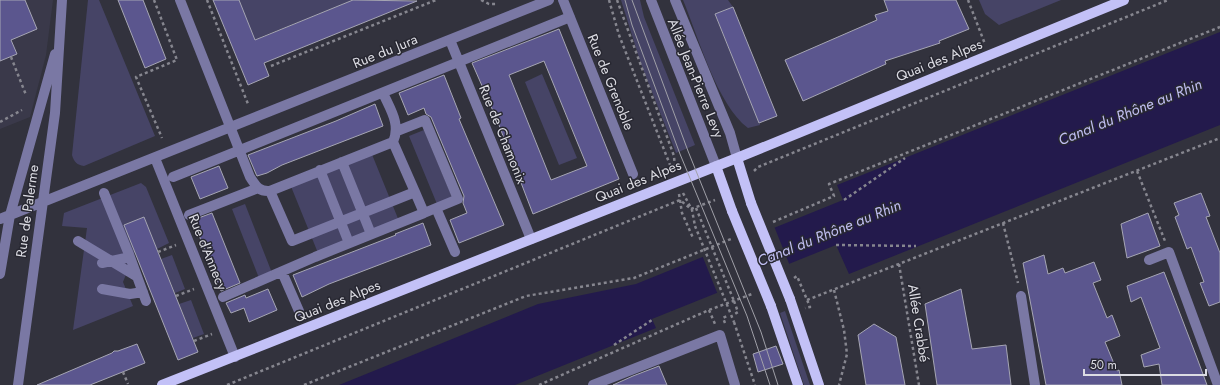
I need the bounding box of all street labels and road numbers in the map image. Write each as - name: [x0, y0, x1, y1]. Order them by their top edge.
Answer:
- street label: Allée Jean-Pierre Levy: [663, 15, 729, 142]
- street label: Rue du Jura: [350, 29, 420, 73]
- street label: Rue de Grenoble: [583, 31, 639, 133]
- street label: Quai des Alpes: [893, 33, 985, 86]
- street label: Rue de Chamonix: [474, 82, 532, 187]
- street label: Quai des Alpes: [592, 154, 684, 207]
- street label: Rue de Palerme: [11, 163, 43, 259]
- street label: Rue d'Annecy: [184, 211, 233, 294]
- street label: Quai des Alpes: [291, 274, 383, 327]
- street label: Allée Crabbé: [903, 283, 935, 363]

